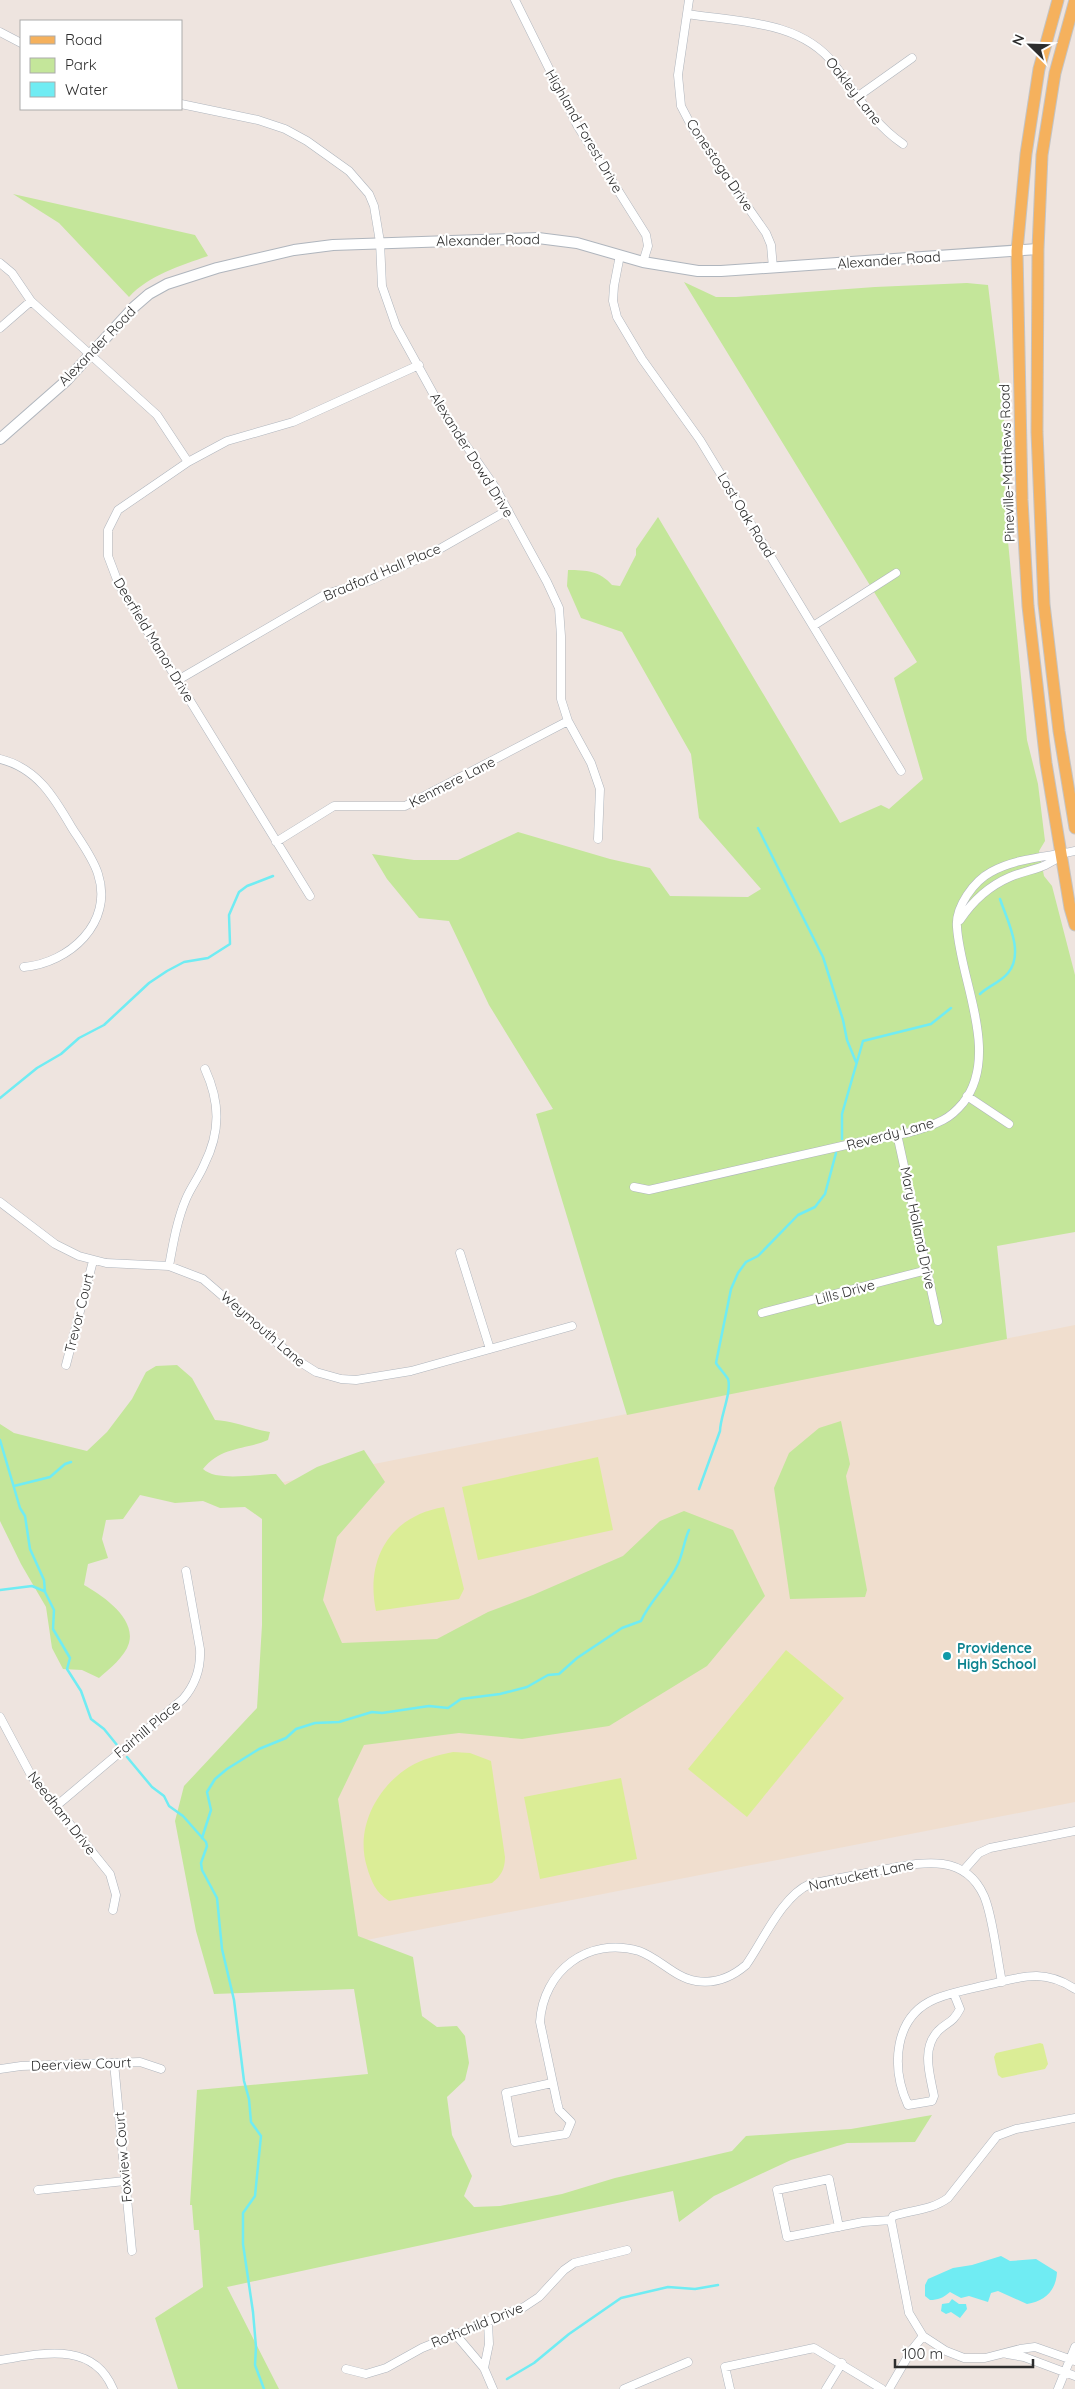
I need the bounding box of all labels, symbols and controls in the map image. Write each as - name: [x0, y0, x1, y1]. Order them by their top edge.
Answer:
- legend: [20, 20, 182, 110]
- north arrow: [1005, 20, 1055, 70]
- text: Road: [65, 30, 102, 49]
- text: N: [1008, 32, 1028, 48]
- street label: Oakley Lane: [822, 53, 886, 129]
- text: Park: [65, 55, 97, 74]
- street label: Highland Forest Drive: [541, 66, 627, 196]
- text: Water: [65, 80, 108, 99]
- street label: Conestoga Drive: [682, 115, 758, 215]
- street label: Alexander Road: [436, 230, 540, 250]
- street label: Alexander Road: [837, 247, 941, 273]
- street label: Alexander Road: [55, 302, 139, 390]
- street label: Pineville-Matthews Road: [995, 384, 1019, 542]
- street label: Alexander Dowd Drive: [426, 389, 518, 521]
- street label: Lost Oak Road: [713, 469, 779, 561]
- street label: Bradford Hall Place: [321, 539, 443, 605]
- street label: Deerfield Manor Drive: [110, 574, 198, 706]
- street label: Kenmere Lane: [406, 752, 498, 811]
- street label: Reverdy Lane: [844, 1114, 936, 1154]
- street label: Mary Holland Drive: [896, 1165, 940, 1291]
- street label: Trevor Court: [60, 1271, 98, 1355]
- street label: Lills Drive: [813, 1275, 877, 1309]
- street label: Weymouth Lane: [217, 1287, 309, 1371]
- place label: Providence High School: [957, 1639, 1037, 1673]
- marker: Providence High School: [941, 1650, 953, 1662]
- street label: Fairhill Place: [110, 1696, 184, 1762]
- street label: Needham Drive: [24, 1768, 100, 1858]
- street label: Nantuckett Lane: [807, 1855, 915, 1895]
- street label: Deerview Court: [30, 2053, 132, 2075]
- street label: Foxview Court: [110, 2111, 136, 2203]
- street label: Rothchild Drive: [428, 2298, 526, 2352]
- scale bar: [895, 2336, 1032, 2368]
- text: 100 m: [902, 2344, 943, 2363]

